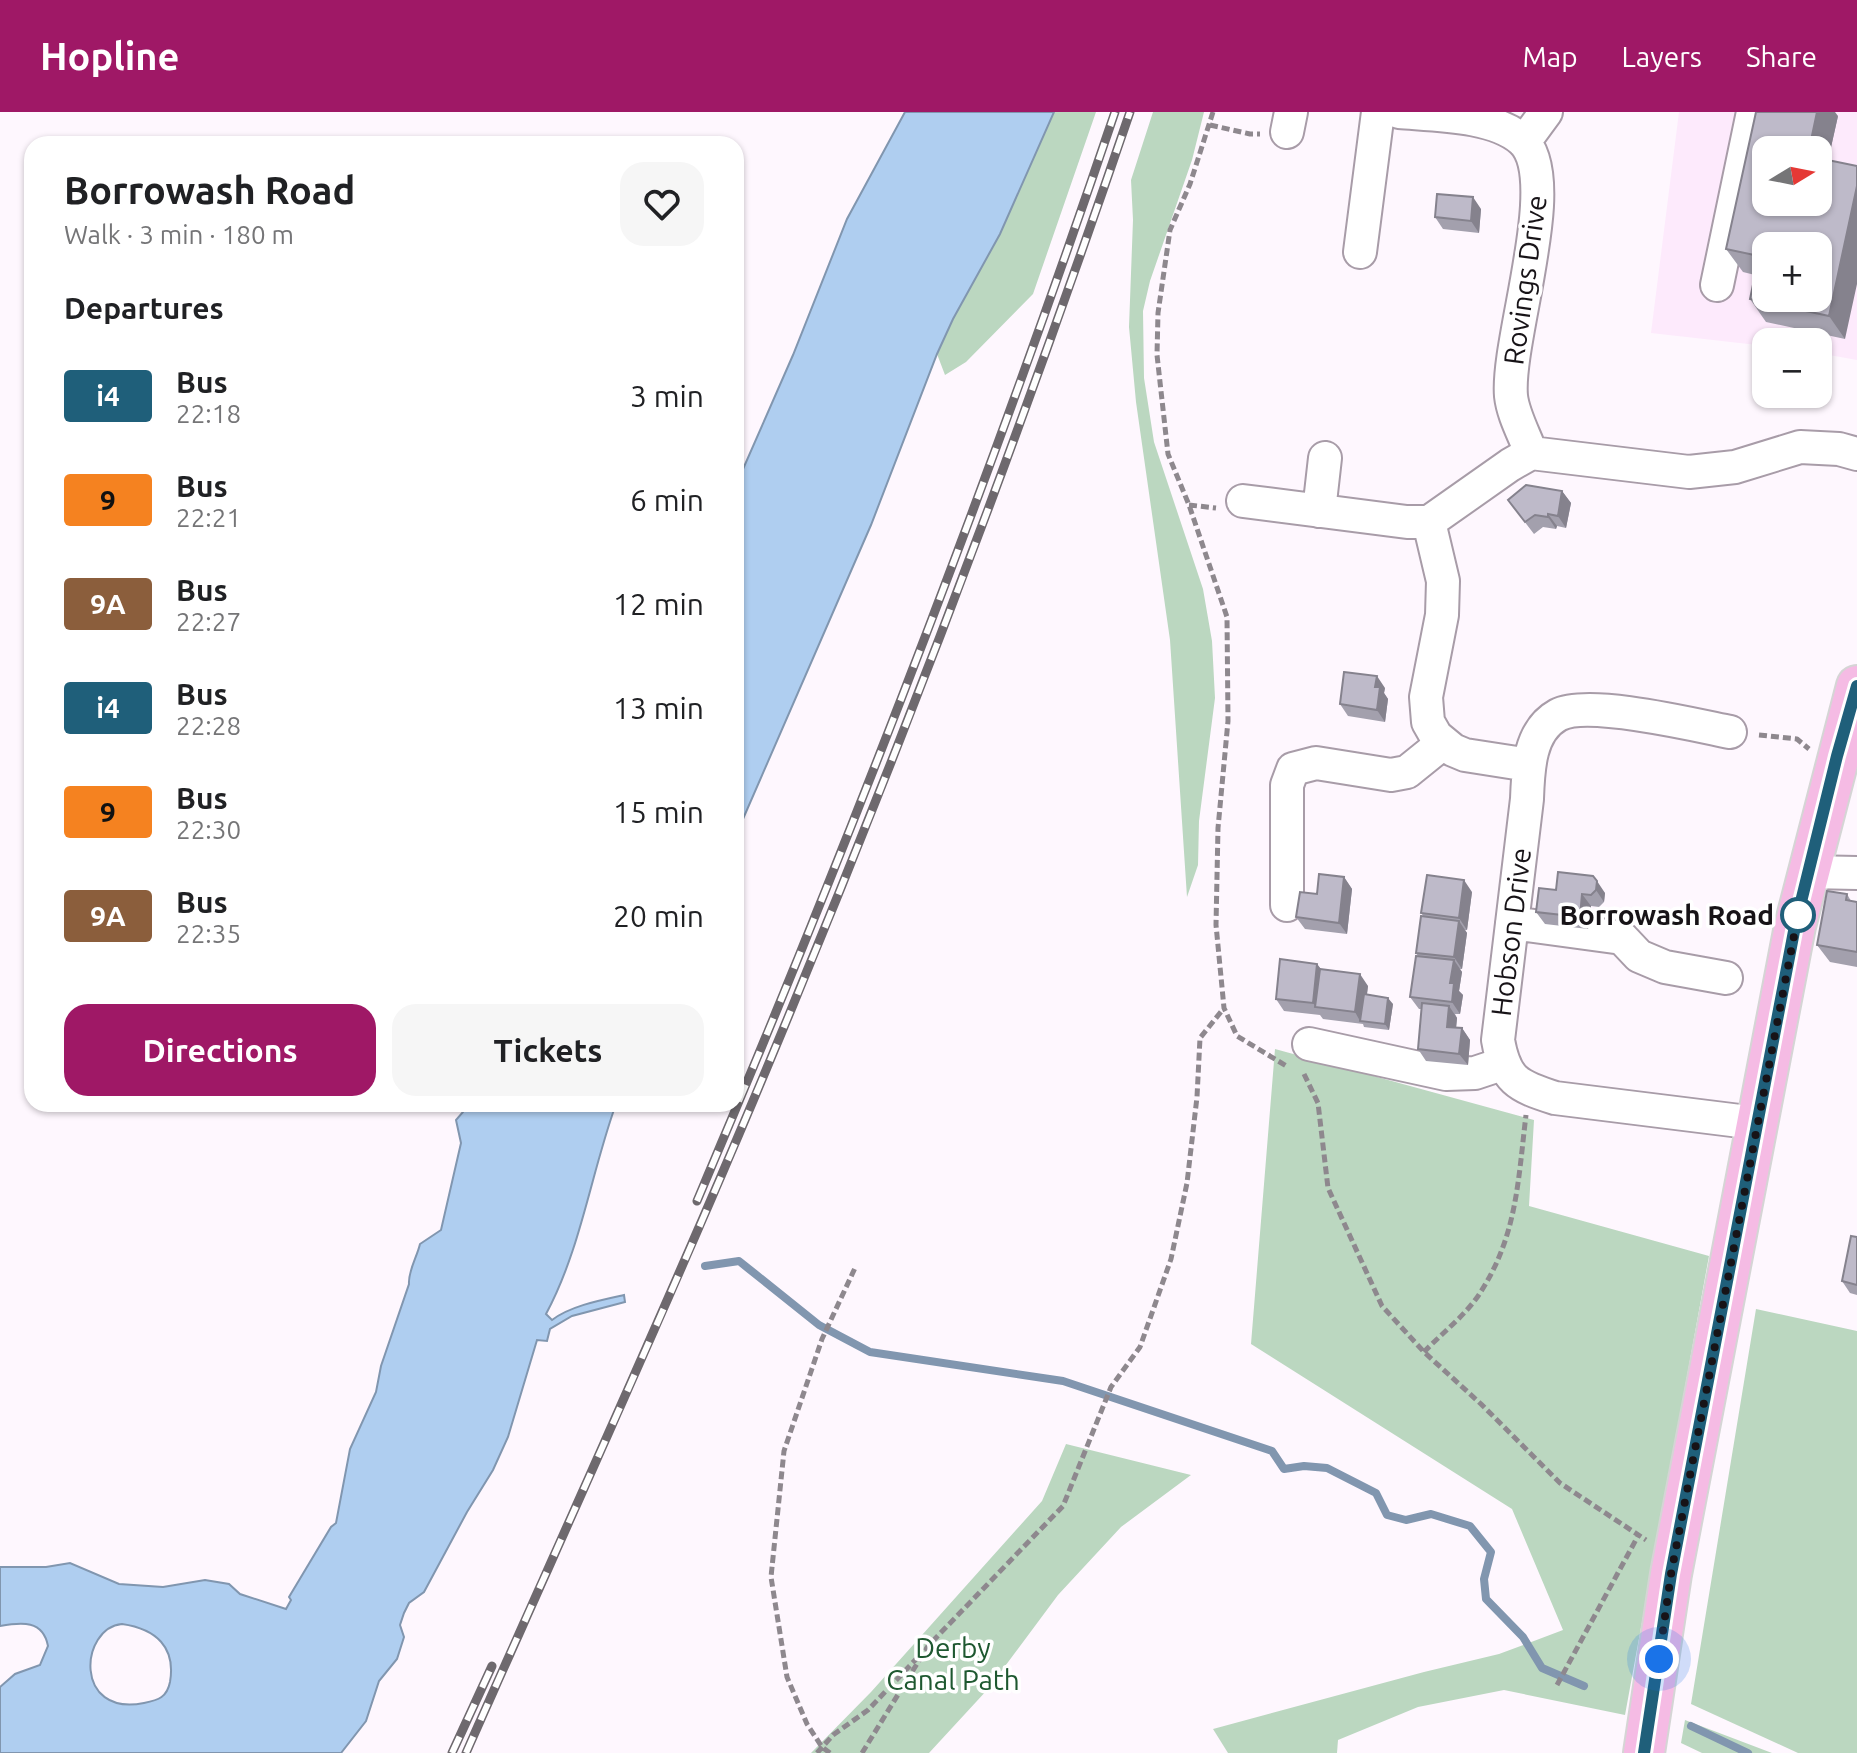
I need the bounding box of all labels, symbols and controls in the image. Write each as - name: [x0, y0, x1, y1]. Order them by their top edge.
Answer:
- text: Hopline: [40, 35, 179, 77]
- text: Map: [1522, 41, 1578, 72]
- text: Layers: [1622, 41, 1702, 72]
- text: Share: [1746, 41, 1817, 72]
- north arrow: [1752, 136, 1832, 216]
- map controls: [1752, 136, 1832, 408]
- button: heart: [620, 162, 704, 246]
- text: Borrowash Road: [64, 169, 355, 211]
- street label: Rovings Drive: [1497, 193, 1552, 367]
- text: Walk · 3 min · 180 m: [64, 220, 294, 249]
- button: +: [1752, 232, 1832, 312]
- text: Departures: [64, 291, 224, 325]
- button: −: [1752, 328, 1832, 408]
- text: Bus: [176, 365, 228, 399]
- text: 3 min: [630, 379, 704, 413]
- text: i4: [96, 380, 120, 411]
- text: 22:18: [176, 399, 241, 428]
- text: Bus: [176, 469, 228, 503]
- text: 6 min: [630, 483, 704, 517]
- text: 9: [100, 484, 116, 515]
- text: 22:21: [176, 503, 241, 532]
- text: Bus: [176, 573, 228, 607]
- text: 12 min: [613, 587, 704, 621]
- text: 9A: [90, 588, 126, 619]
- text: 22:27: [176, 607, 241, 636]
- text: Bus: [176, 677, 228, 711]
- text: 13 min: [613, 691, 704, 725]
- text: i4: [96, 692, 120, 723]
- text: 22:28: [176, 711, 241, 740]
- text: Bus: [176, 781, 228, 815]
- text: 15 min: [613, 795, 704, 829]
- text: 9: [100, 796, 116, 827]
- text: 22:30: [176, 815, 241, 844]
- street label: Hobson Drive: [1485, 846, 1536, 1018]
- text: Bus: [176, 885, 228, 919]
- marker: Borrowash Road: [1781, 898, 1815, 932]
- text: 20 min: [613, 899, 704, 933]
- place label: Borrowash Road: [1559, 899, 1774, 930]
- text: 9A: [90, 900, 126, 931]
- text: 22:35: [176, 919, 241, 948]
- button: Directions: [64, 1004, 376, 1096]
- button: Tickets: [392, 1004, 704, 1096]
- park label: Derby Canal Path: [886, 1632, 1020, 1695]
- your location: [1639, 1639, 1679, 1679]

